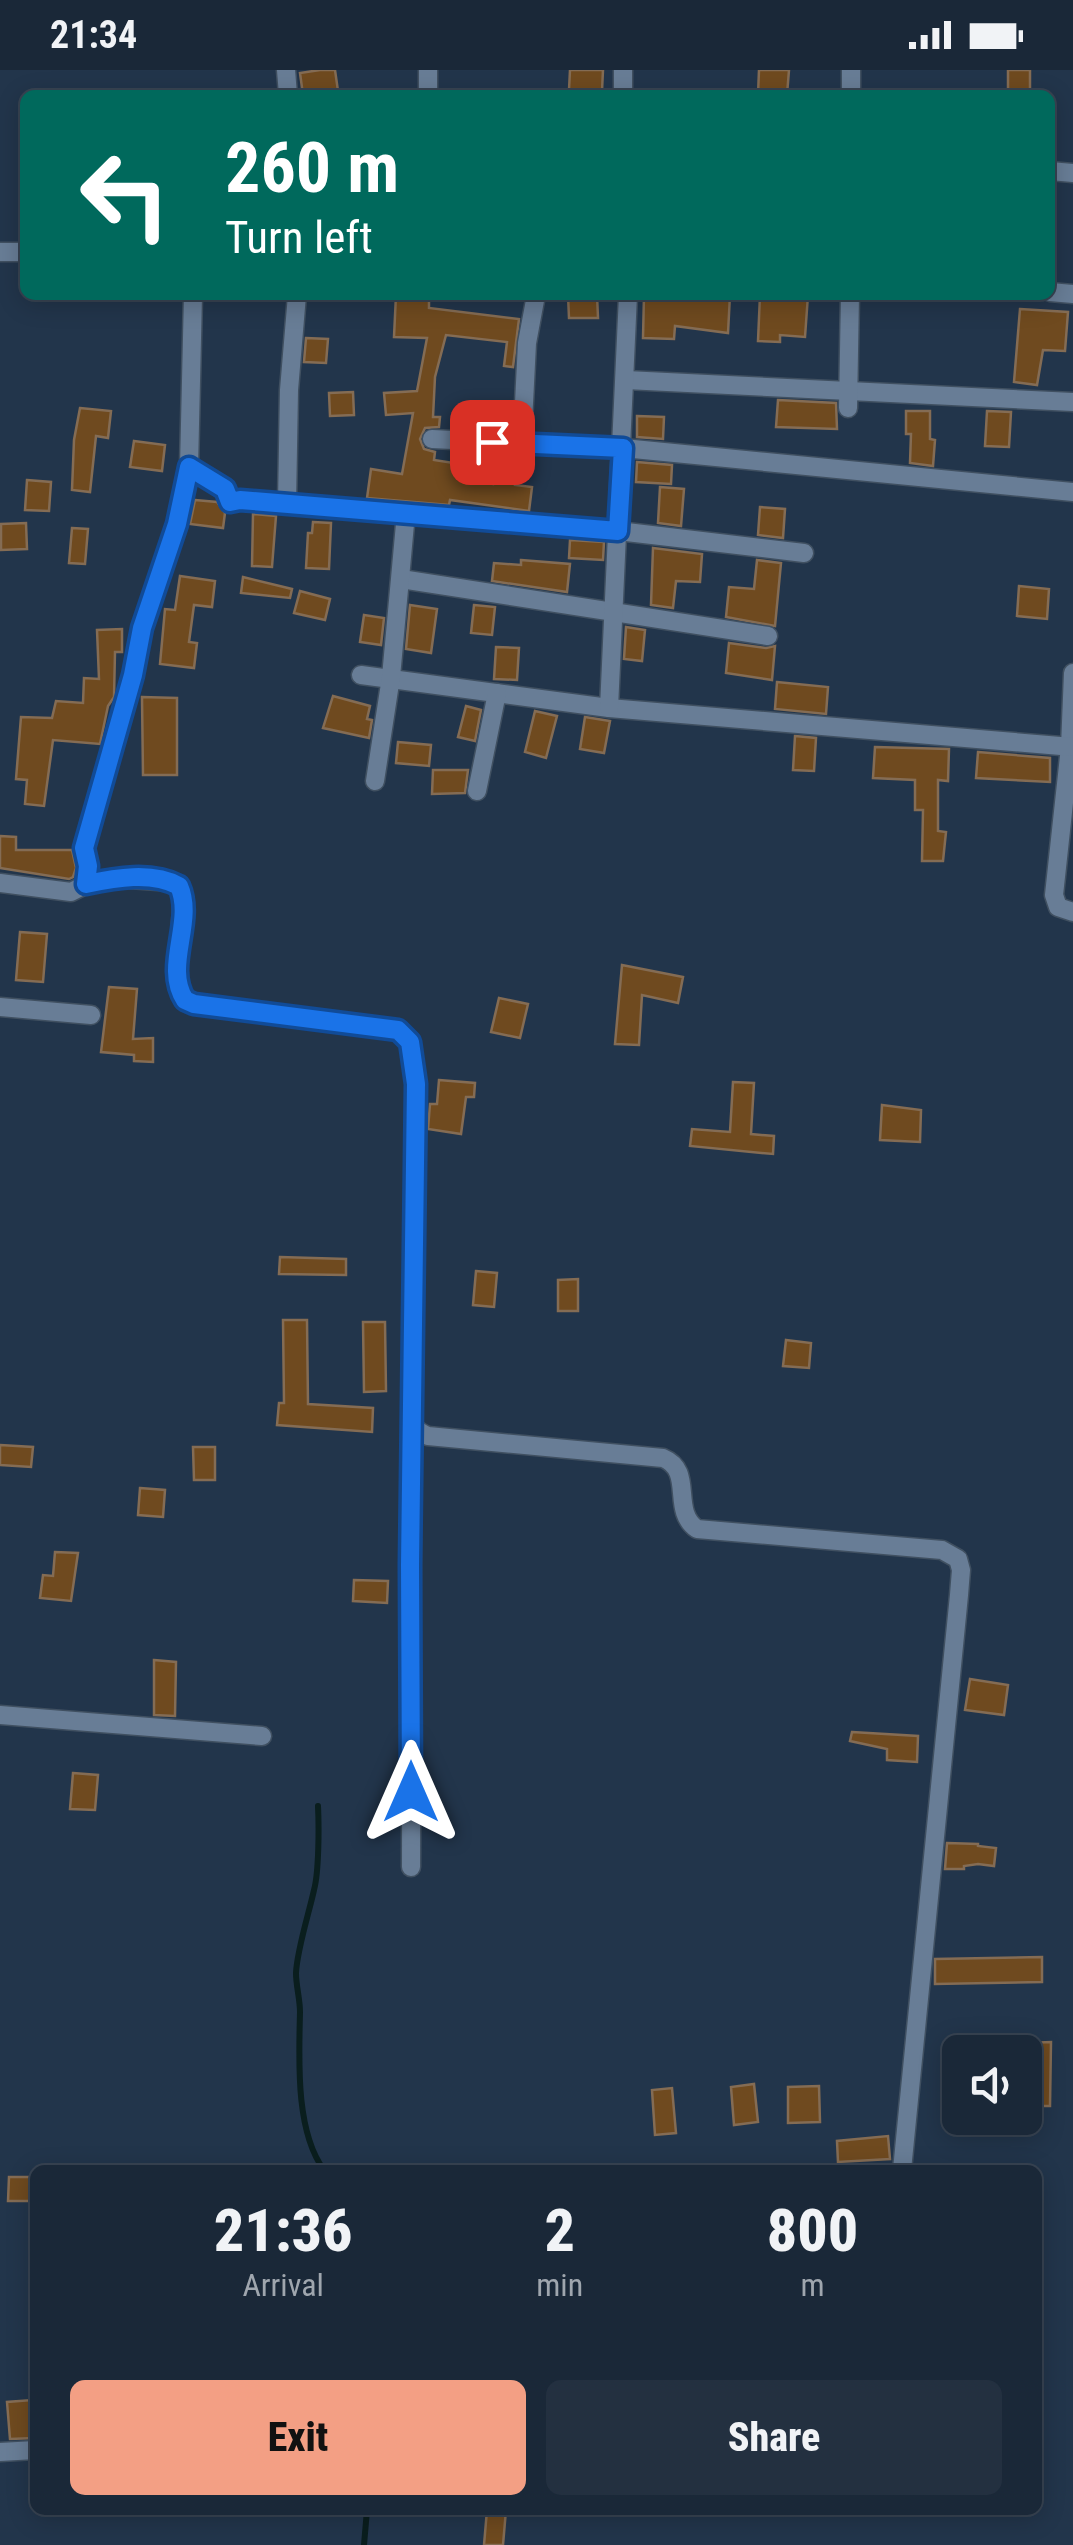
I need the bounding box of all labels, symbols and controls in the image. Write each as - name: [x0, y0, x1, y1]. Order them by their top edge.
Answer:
- text: 21:34: [50, 13, 137, 57]
- text: 260 m: [225, 127, 399, 209]
- icon: left: [60, 130, 190, 260]
- text: Turn left: [225, 211, 373, 264]
- pin: [450, 400, 535, 485]
- icon: arrive: [465, 415, 520, 470]
- position arrow: [359, 1740, 463, 1844]
- map controls: [942, 2035, 1042, 2135]
- button: sound: [942, 2035, 1042, 2135]
- text: 21:36: [214, 2195, 353, 2266]
- text: 2: [544, 2195, 575, 2266]
- text: 800: [767, 2195, 858, 2266]
- text: Arrival: [242, 2266, 324, 2304]
- text: min: [536, 2266, 583, 2304]
- text: m: [801, 2266, 825, 2304]
- button: Exit: [70, 2380, 526, 2495]
- button: Share: [546, 2380, 1002, 2495]

